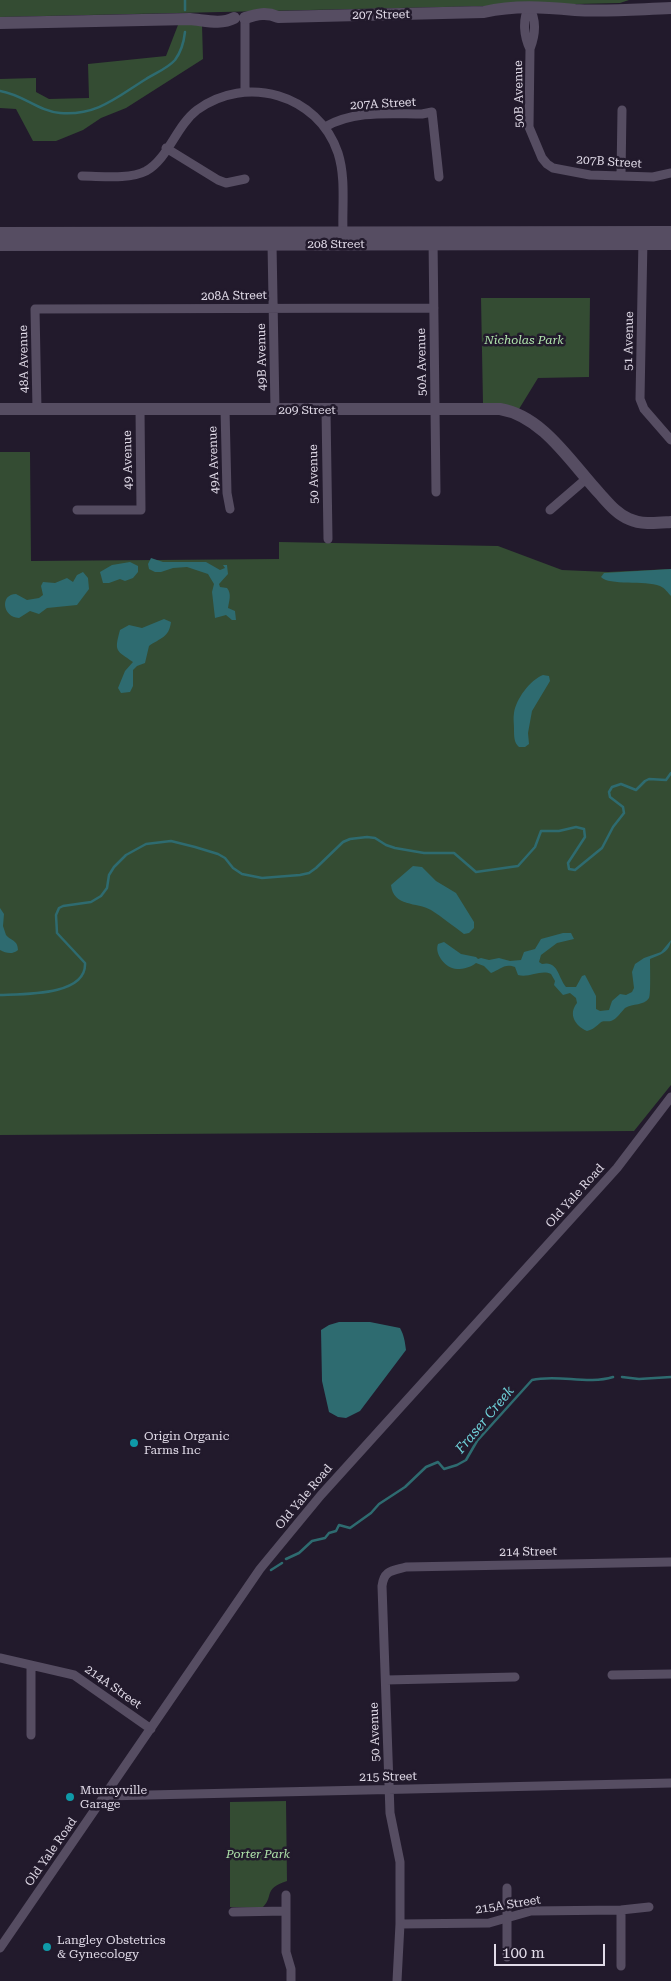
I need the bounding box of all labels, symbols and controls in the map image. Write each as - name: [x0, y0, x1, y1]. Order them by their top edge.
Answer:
- street label: 207 Street: [352, 7, 410, 23]
- street label: 50B Avenue: [511, 60, 527, 128]
- street label: 207A Street: [350, 95, 416, 113]
- street label: 207B Street: [576, 153, 642, 171]
- street label: 208 Street: [307, 237, 365, 251]
- street label: 208A Street: [201, 288, 267, 304]
- street label: 51 Avenue: [621, 311, 637, 371]
- street label: 49B Avenue: [254, 323, 270, 391]
- street label: 48A Avenue: [16, 325, 32, 393]
- street label: 50A Avenue: [414, 328, 430, 396]
- park label: Nicholas Park: [484, 333, 564, 347]
- street label: 209 Street: [278, 403, 336, 417]
- street label: 49A Avenue: [206, 426, 222, 494]
- street label: 49 Avenue: [120, 430, 136, 490]
- street label: 50 Avenue: [306, 444, 322, 504]
- street label: Old Yale Road: [543, 1161, 607, 1231]
- water label: Fraser Creek: [452, 1383, 518, 1457]
- place label: Origin Organic Farms Inc: [144, 1429, 229, 1457]
- marker: Origin Organic Farms Inc: [128, 1437, 140, 1449]
- street label: Old Yale Road: [273, 1462, 335, 1532]
- street label: 214 Street: [499, 1544, 557, 1560]
- street label: 214A Street: [82, 1662, 144, 1712]
- street label: 50 Avenue: [367, 1702, 383, 1762]
- street label: 215 Street: [359, 1769, 417, 1785]
- place label: Murrayville Garage: [80, 1783, 147, 1811]
- marker: Murrayville Garage: [64, 1791, 76, 1803]
- street label: Old Yale Road: [22, 1815, 80, 1889]
- park label: Porter Park: [226, 1847, 290, 1861]
- street label: 215A Street: [474, 1893, 542, 1917]
- place label: Langley Obstetrics & Gynecology: [57, 1933, 166, 1961]
- scale bar: [496, 1934, 607, 1966]
- marker: Langley Obstetrics & Gynecology: [41, 1941, 53, 1953]
- text: 100 m: [502, 1944, 545, 1962]

